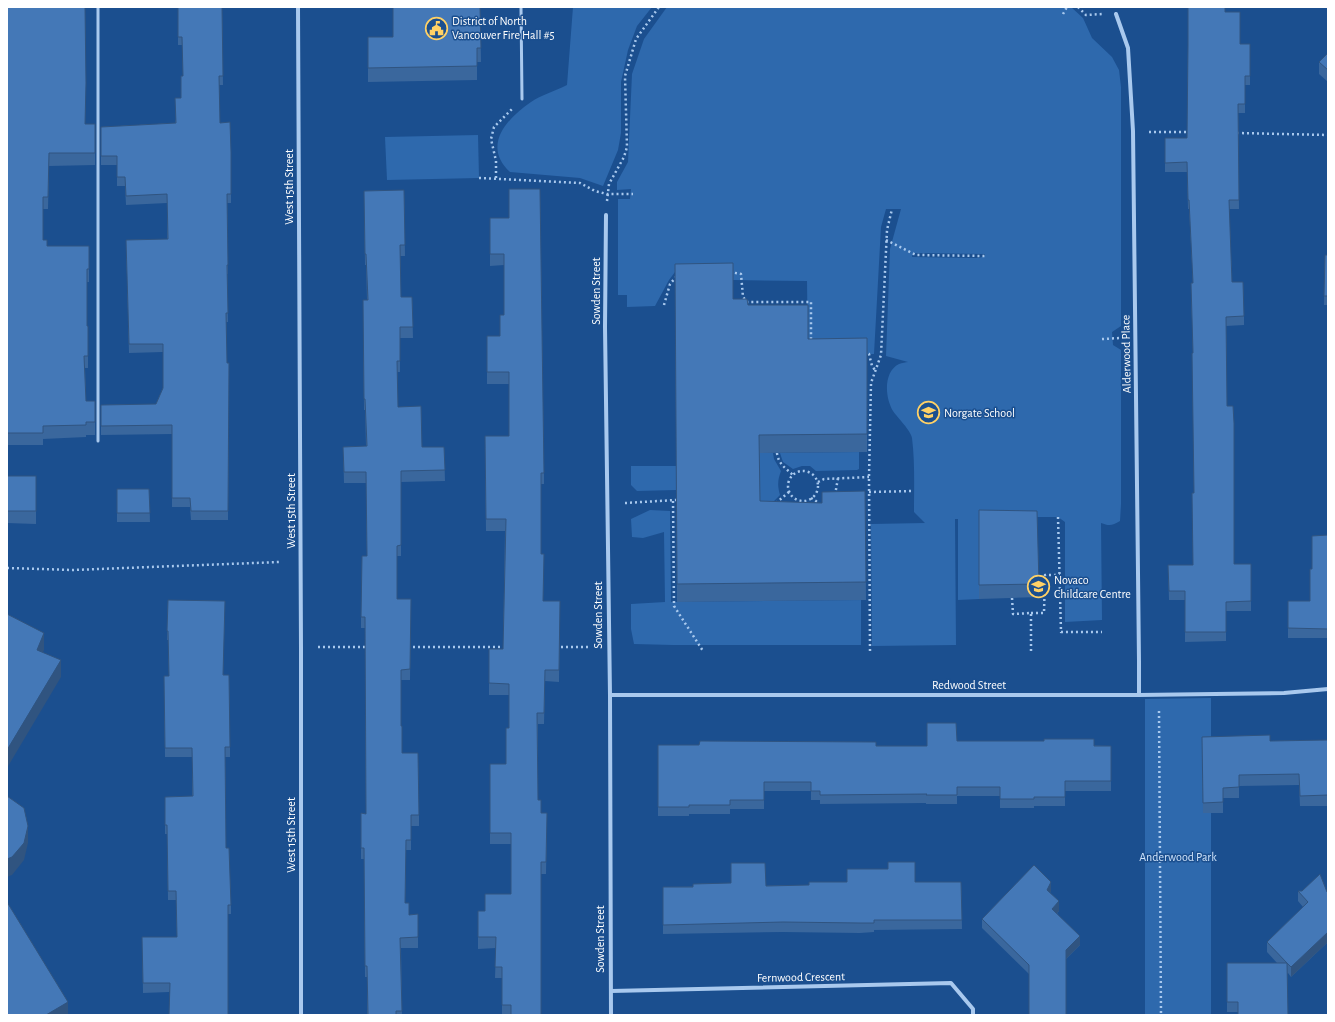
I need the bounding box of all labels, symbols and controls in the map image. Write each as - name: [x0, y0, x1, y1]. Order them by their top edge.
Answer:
- public building icon: District of North Vancouver Fire Hall #5: [424, 15, 450, 41]
- place label: District of North Vancouver Fire Hall #5: [452, 15, 555, 41]
- street label: West 15th Street: [283, 149, 295, 225]
- street label: Sowden Street: [590, 257, 602, 325]
- street label: Alderwood Place: [1119, 315, 1133, 393]
- school or university icon: Norgate School: [916, 400, 942, 426]
- place label: Norgate School: [944, 407, 1015, 419]
- street label: West 15th Street: [285, 473, 297, 549]
- school or university icon: Novaco Childcare Centre: [1025, 574, 1051, 600]
- place label: Novaco Childcare Centre: [1054, 574, 1131, 600]
- street label: Sowden Street: [592, 581, 604, 649]
- street label: Redwood Street: [932, 679, 1006, 691]
- street label: West 15th Street: [285, 797, 297, 873]
- park label: Anderwood Park: [1139, 851, 1217, 863]
- street label: Sowden Street: [594, 905, 606, 973]
- street label: Fernwood Crescent: [757, 970, 845, 984]

